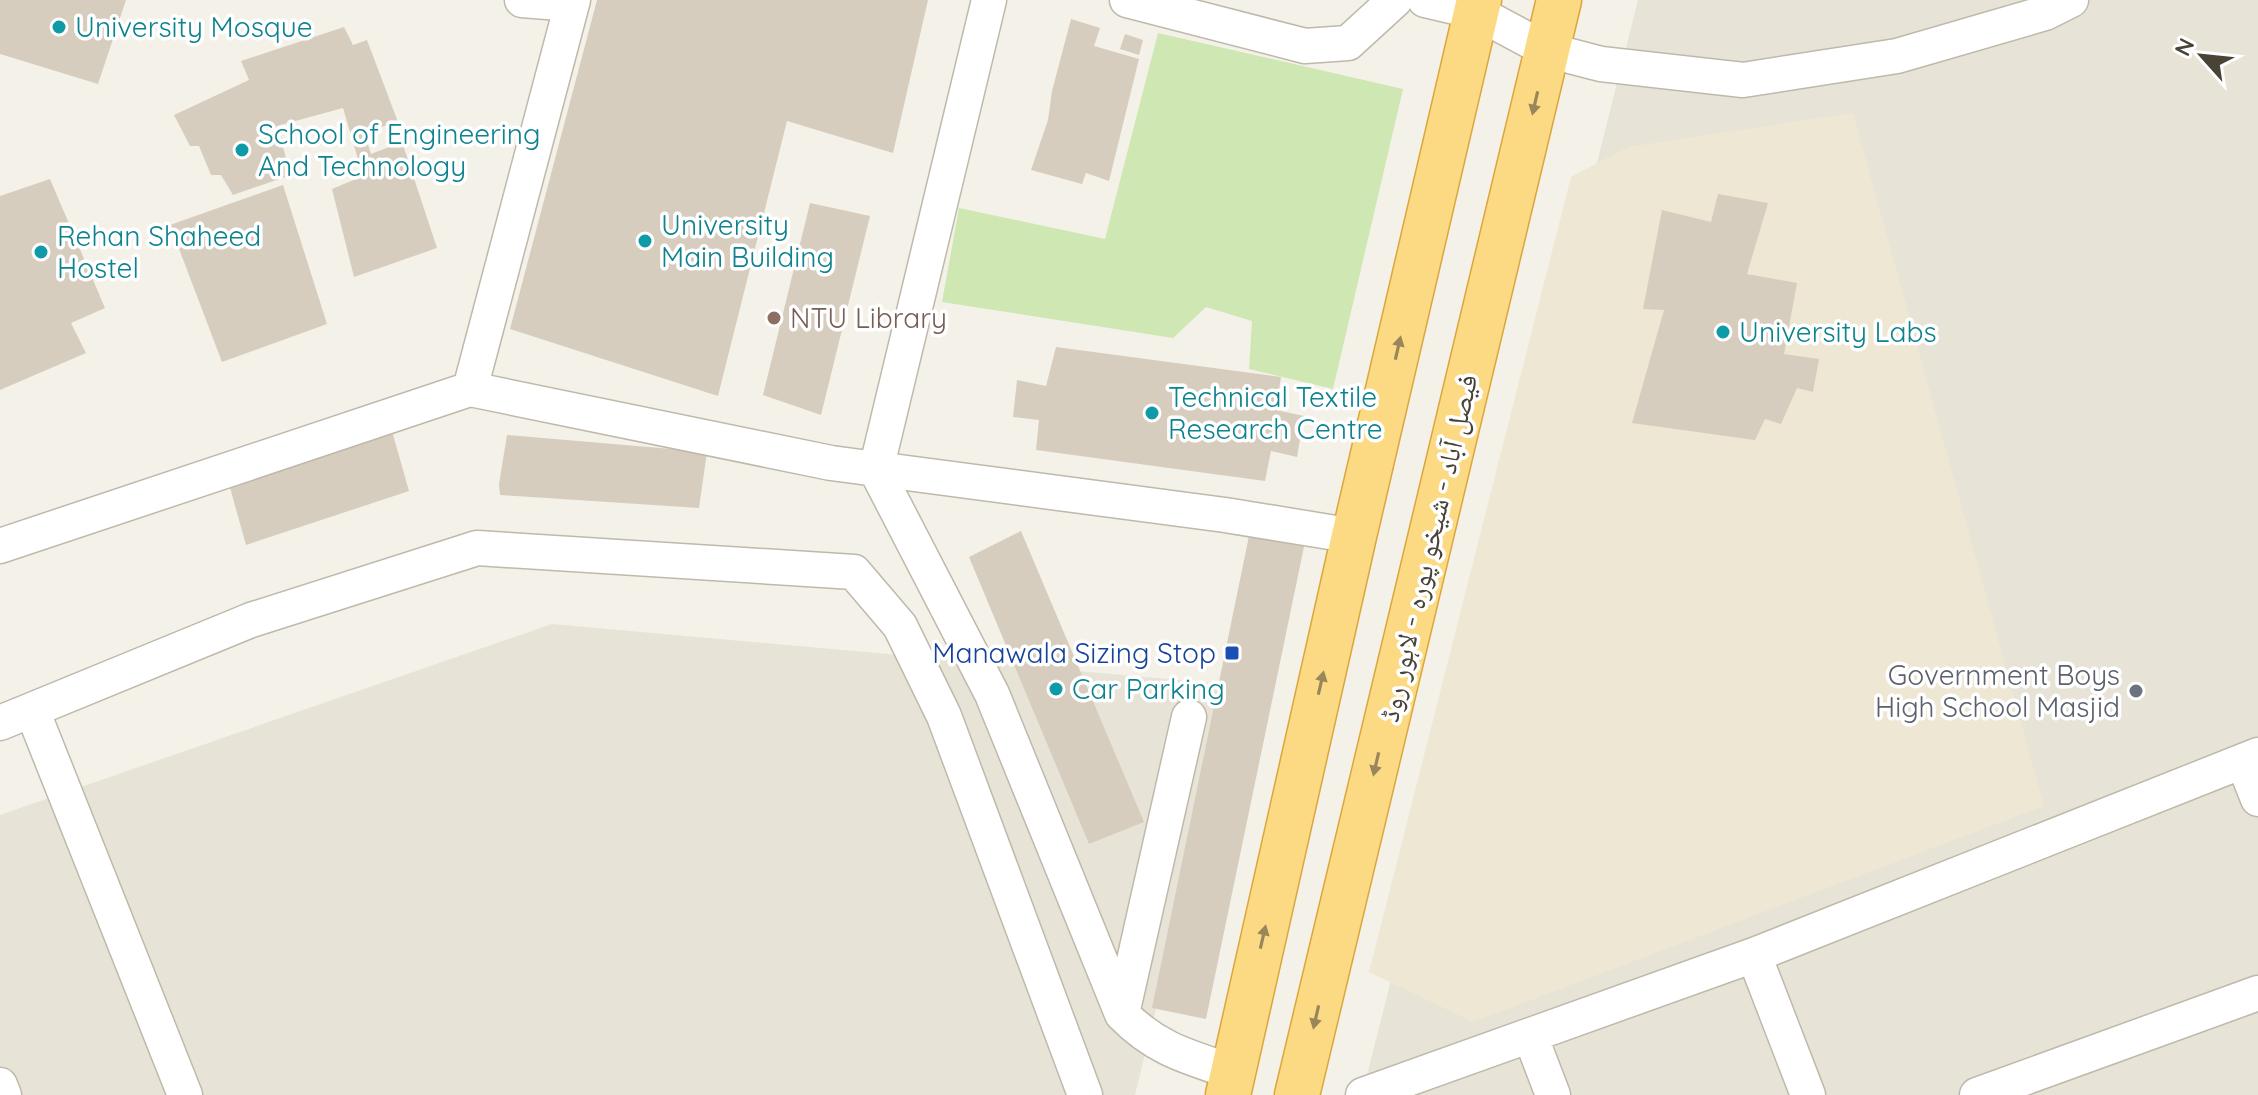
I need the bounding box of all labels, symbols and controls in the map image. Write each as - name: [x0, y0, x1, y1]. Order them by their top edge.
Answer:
- place label: University Mosque: [75, 9, 313, 44]
- north arrow: [2162, 16, 2242, 96]
- marker: University Mosque: [50, 18, 68, 36]
- text: N: [2168, 33, 2200, 60]
- one-way arrow: [1528, 91, 1540, 116]
- place label: School of Engineering And Technology: [258, 116, 541, 183]
- marker: School of Engineering And Technology: [233, 141, 251, 159]
- place label: University Main Building: [661, 207, 834, 274]
- place label: Rehan Shaheed Hostel: [57, 218, 261, 285]
- marker: University Main Building: [636, 232, 654, 250]
- marker: Rehan Shaheed Hostel: [32, 243, 50, 261]
- place label: NTU Library: [790, 300, 947, 335]
- marker: NTU Library: [765, 309, 783, 327]
- place label: University Labs: [1739, 314, 1937, 349]
- marker: University Labs: [1714, 323, 1732, 341]
- one-way arrow: [1392, 335, 1404, 360]
- street label: فیصل آباد - شیخو پورہ - لاہور روڈ: [1370, 371, 1486, 725]
- place label: Technical Textile Research Centre: [1168, 379, 1382, 446]
- marker: Technical Textile Research Centre: [1143, 404, 1161, 422]
- place label: Manawala Sizing Stop: [932, 635, 1216, 670]
- marker: Manawala Sizing Stop: [1223, 644, 1241, 662]
- place label: Government Boys High School Masjid: [1875, 657, 2120, 724]
- place label: Car Parking: [1072, 671, 1225, 706]
- one-way arrow: [1315, 671, 1327, 696]
- marker: Car Parking: [1047, 680, 1065, 698]
- marker: Government Boys High School Masjid: [2127, 682, 2145, 700]
- one-way arrow: [1369, 752, 1382, 777]
- one-way arrow: [1257, 924, 1270, 949]
- one-way arrow: [1309, 1005, 1321, 1030]

